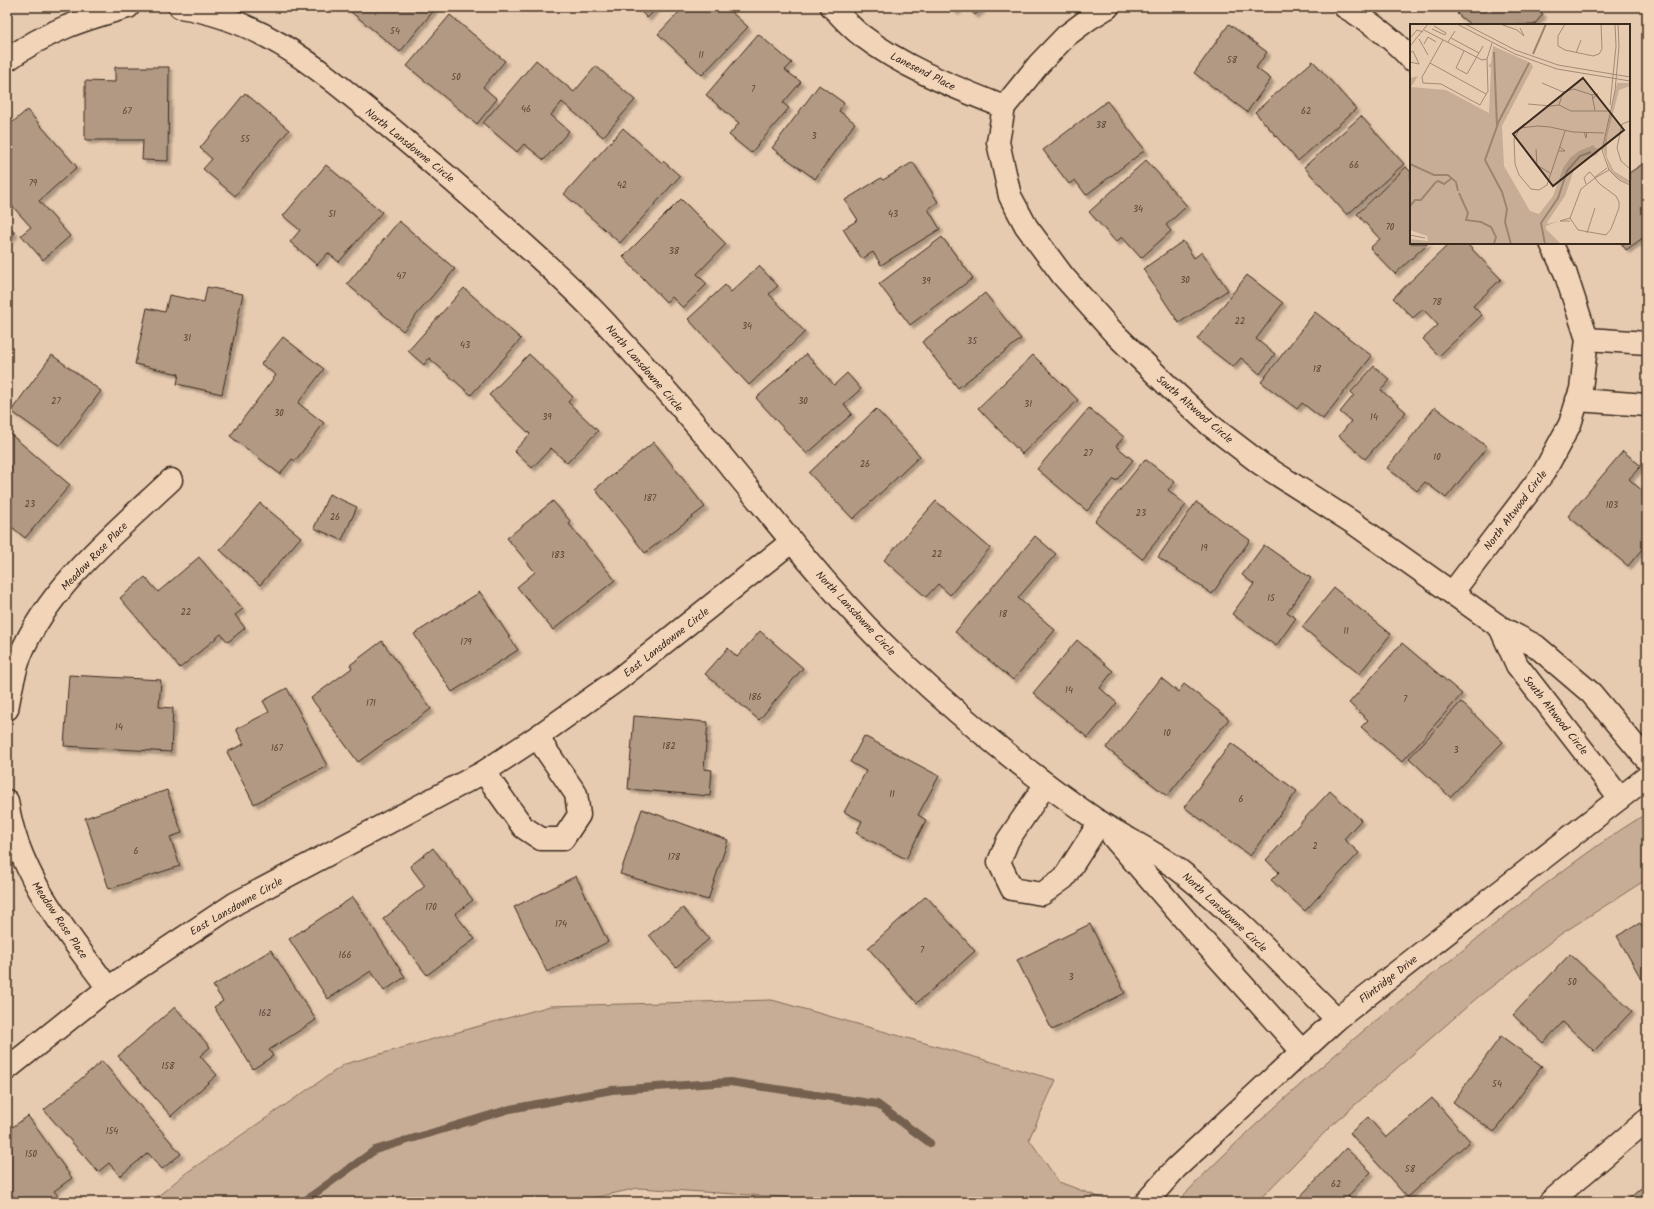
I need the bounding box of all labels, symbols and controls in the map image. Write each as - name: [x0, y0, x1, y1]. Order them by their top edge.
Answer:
- house number: 54: [390, 24, 400, 39]
- inset map: [1410, 24, 1630, 244]
- house number: 11: [698, 48, 704, 63]
- street label: Lanesend Place: [887, 48, 958, 96]
- house number: 58: [1227, 53, 1238, 68]
- house number: 50: [451, 70, 461, 85]
- house number: 7: [751, 82, 756, 97]
- house number: 46: [521, 102, 531, 117]
- house number: 67: [122, 104, 132, 119]
- street label: North Lansdowne Circle: [361, 104, 458, 188]
- house number: 62: [1301, 104, 1311, 119]
- house number: 38: [1096, 118, 1107, 133]
- house number: 3: [811, 129, 817, 144]
- house number: 55: [240, 132, 251, 147]
- house number: 66: [1349, 158, 1359, 173]
- house number: 79: [29, 176, 38, 191]
- house number: 42: [617, 178, 627, 193]
- house number: 34: [1133, 202, 1143, 217]
- house number: 51: [328, 207, 336, 222]
- house number: 43: [888, 207, 898, 222]
- house number: 70: [1386, 220, 1395, 235]
- house number: 38: [669, 244, 680, 259]
- house number: 47: [396, 269, 406, 284]
- house number: 30: [1180, 273, 1190, 288]
- house number: 39: [921, 274, 931, 289]
- house number: 78: [1432, 295, 1442, 310]
- house number: 22: [1235, 314, 1245, 329]
- house number: 34: [742, 319, 752, 334]
- street label: North Lansdowne Circle: [601, 321, 687, 416]
- house number: 31: [183, 331, 191, 346]
- house number: 35: [967, 334, 978, 349]
- house number: 43: [460, 338, 470, 353]
- house number: 18: [1313, 362, 1322, 377]
- street label: South Altwood Circle: [1152, 371, 1237, 448]
- house number: 27: [51, 394, 62, 409]
- house number: 30: [798, 394, 808, 409]
- house number: 31: [1024, 397, 1032, 412]
- house number: 30: [274, 406, 284, 421]
- house number: 39: [542, 410, 552, 425]
- house number: 14: [1370, 410, 1378, 425]
- house number: 27: [1083, 446, 1094, 461]
- house number: 10: [1433, 450, 1441, 465]
- house number: 26: [860, 457, 870, 472]
- street label: North Altwood Circle: [1479, 466, 1552, 555]
- house number: 187: [644, 491, 657, 506]
- house number: 23: [25, 497, 35, 512]
- house number: 103: [1606, 498, 1618, 513]
- house number: 23: [1136, 506, 1146, 521]
- house number: 26: [330, 510, 340, 525]
- street label: Meadow Rose Place: [57, 518, 133, 595]
- house number: 19: [1200, 541, 1208, 556]
- house number: 22: [932, 547, 942, 562]
- house number: 183: [551, 548, 565, 563]
- street label: North Lansdowne Circle: [811, 567, 900, 660]
- house number: 15: [1267, 591, 1276, 606]
- street label: East Lansdowne Circle: [620, 603, 714, 682]
- house number: 22: [181, 605, 191, 620]
- house number: 18: [999, 607, 1008, 622]
- house number: 11: [1343, 624, 1349, 639]
- house number: 179: [460, 635, 472, 650]
- street label: South Altwood Circle: [1518, 672, 1592, 759]
- house number: 14: [1065, 683, 1073, 698]
- house number: 186: [748, 690, 762, 705]
- house number: 7: [1403, 692, 1408, 707]
- house number: 171: [366, 696, 376, 711]
- house number: 14: [115, 720, 123, 735]
- house number: 10: [1163, 726, 1171, 741]
- house number: 182: [662, 739, 676, 754]
- house number: 167: [271, 741, 284, 756]
- house number: 3: [1453, 743, 1459, 758]
- house number: 11: [889, 787, 895, 802]
- house number: 6: [1238, 792, 1244, 807]
- house number: 2: [1312, 839, 1318, 854]
- house number: 6: [133, 844, 139, 859]
- house number: 178: [668, 850, 681, 865]
- street label: North Lansdowne Circle: [1178, 868, 1271, 957]
- street label: East Lansdowne Circle: [186, 873, 287, 941]
- street label: Meadow Rose Place: [26, 878, 92, 963]
- house number: 170: [425, 900, 437, 915]
- house number: 174: [555, 917, 567, 932]
- house number: 7: [920, 943, 925, 958]
- house number: 166: [339, 948, 351, 963]
- street label: Flintridge Drive: [1355, 951, 1422, 1009]
- house number: 3: [1068, 970, 1074, 985]
- house number: 50: [1567, 975, 1577, 990]
- house number: 162: [258, 1006, 272, 1021]
- house number: 158: [161, 1059, 175, 1074]
- house number: 54: [1492, 1077, 1502, 1092]
- house number: 154: [106, 1124, 118, 1139]
- house number: 150: [25, 1147, 38, 1162]
- house number: 58: [1405, 1162, 1416, 1177]
- house number: 62: [1331, 1177, 1341, 1192]

